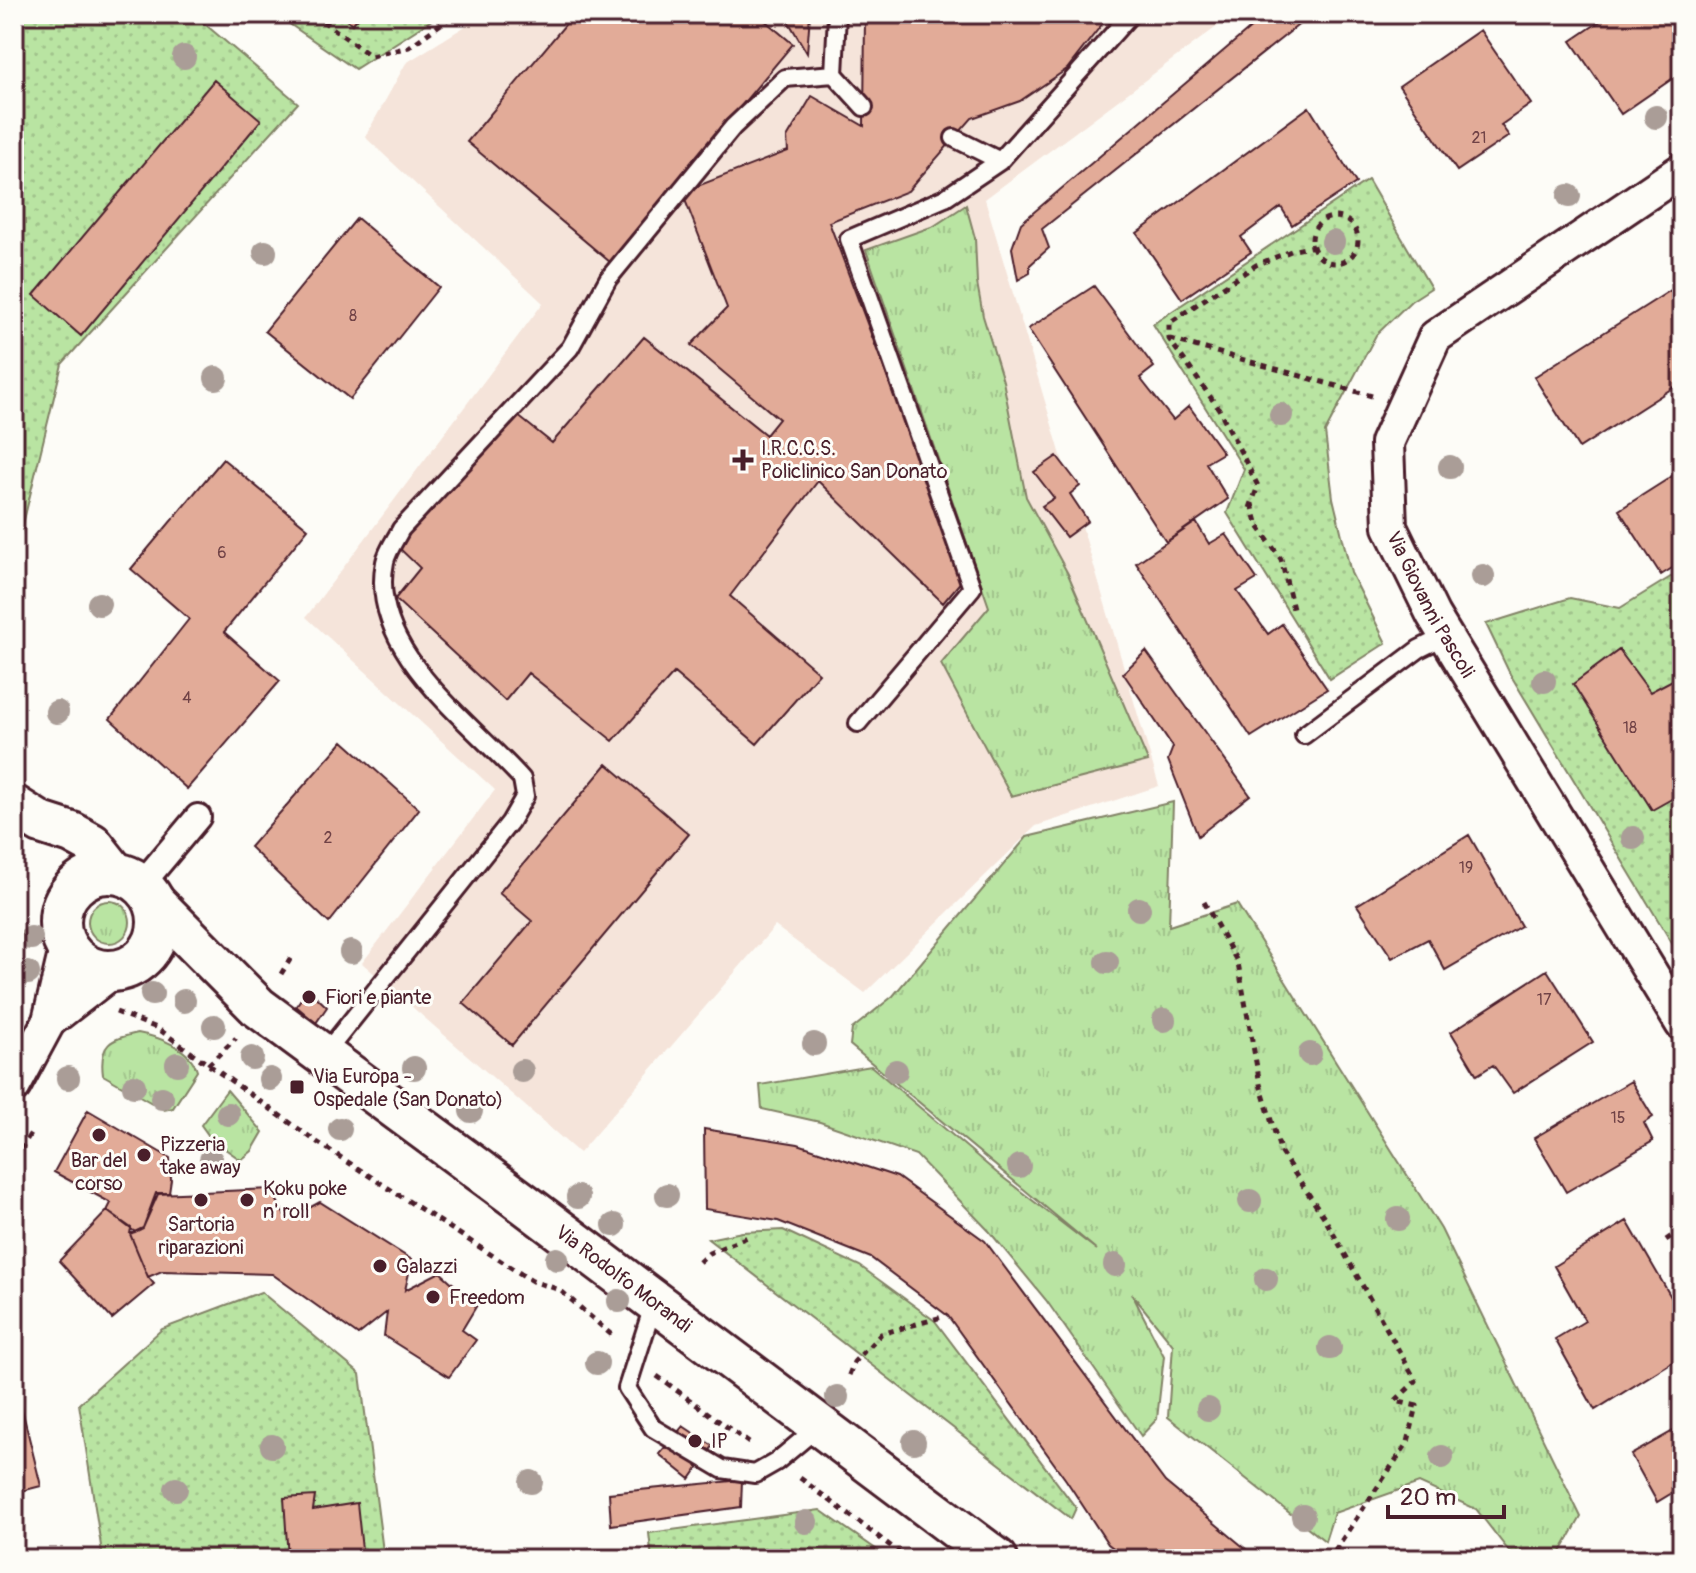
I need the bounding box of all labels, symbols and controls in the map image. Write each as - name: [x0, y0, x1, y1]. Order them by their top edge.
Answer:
- house number: 21: [1471, 128, 1487, 148]
- house number: 8: [349, 306, 357, 326]
- place label: I.R.C.C.S. Policlinico San Donato: [761, 436, 948, 484]
- marker: I.R.C.C.S. Policlinico San Donato: [732, 449, 754, 471]
- street label: Via Giovanni Pascoli: [1381, 527, 1480, 682]
- house number: 6: [217, 543, 227, 563]
- house number: 4: [182, 688, 192, 708]
- house number: 18: [1623, 718, 1637, 738]
- house number: 2: [324, 828, 333, 848]
- house number: 19: [1459, 858, 1473, 878]
- place label: Fiori e piante: [325, 985, 431, 1010]
- marker: Fiori e piante: [300, 988, 318, 1006]
- house number: 17: [1537, 990, 1552, 1010]
- place label: Via Europa - Ospedale (San Donato): [313, 1064, 503, 1112]
- marker: Via Europa - Ospedale (San Donato): [288, 1078, 306, 1096]
- house number: 15: [1611, 1108, 1625, 1128]
- marker: Bar del corso: [90, 1126, 108, 1144]
- place label: Pizzeria take away: [159, 1132, 241, 1180]
- marker: Pizzeria take away: [135, 1146, 153, 1164]
- place label: Bar del corso: [71, 1148, 127, 1196]
- place label: Koku poke n' roll: [263, 1176, 347, 1224]
- marker: Sartoria riparazioni: [192, 1191, 210, 1209]
- marker: Koku poke n' roll: [238, 1191, 256, 1209]
- place label: Sartoria riparazioni: [158, 1212, 244, 1260]
- street label: Via Rodolfo Morandi: [550, 1220, 697, 1338]
- place label: Galazzi: [396, 1254, 457, 1279]
- marker: Galazzi: [371, 1257, 389, 1275]
- place label: Freedom: [449, 1285, 525, 1310]
- marker: Freedom: [424, 1288, 442, 1306]
- place label: IP: [711, 1429, 728, 1454]
- marker: IP: [686, 1432, 704, 1450]
- scale bar: [1388, 1469, 1504, 1519]
- text: 20 m: [1400, 1483, 1456, 1512]

